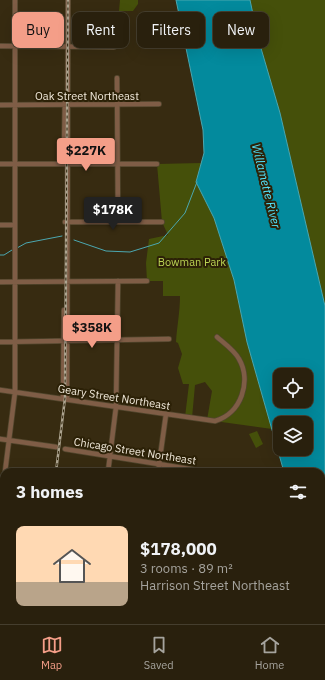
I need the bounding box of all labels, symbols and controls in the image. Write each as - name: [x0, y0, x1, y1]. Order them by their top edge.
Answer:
- chip: Buy: [12, 12, 64, 48]
- chip: Rent: [72, 12, 129, 48]
- chip: Filters: [137, 12, 205, 48]
- chip: New: [213, 12, 269, 48]
- street label: Oak Street Northeast: [35, 89, 139, 103]
- pin: $227K: [58, 138, 114, 172]
- text: $227K: [66, 142, 106, 159]
- water label: Willamette River: [249, 142, 284, 230]
- pin: $178K: [85, 197, 141, 231]
- text: $178K: [93, 201, 133, 218]
- park label: Bowman Park: [158, 255, 226, 269]
- pin: $358K: [64, 315, 120, 349]
- text: $358K: [72, 319, 112, 336]
- map controls: [273, 368, 313, 456]
- button: locate: [273, 368, 313, 408]
- street label: Geary Street Northeast: [57, 381, 171, 413]
- button: layers: [273, 416, 313, 456]
- street label: Chicago Street Northeast: [73, 434, 197, 468]
- text: 3 homes: [16, 481, 83, 503]
- icon: filters: [287, 481, 309, 503]
- text: $178,000: [140, 538, 217, 560]
- icon: home: [48, 542, 96, 590]
- text: 3 rooms · 89 m²: [140, 560, 233, 577]
- text: Harrison Street Northeast: [140, 577, 290, 594]
- tab: Map: [41, 634, 63, 672]
- tab: Saved: [144, 634, 174, 672]
- tab: Home: [255, 634, 284, 672]

